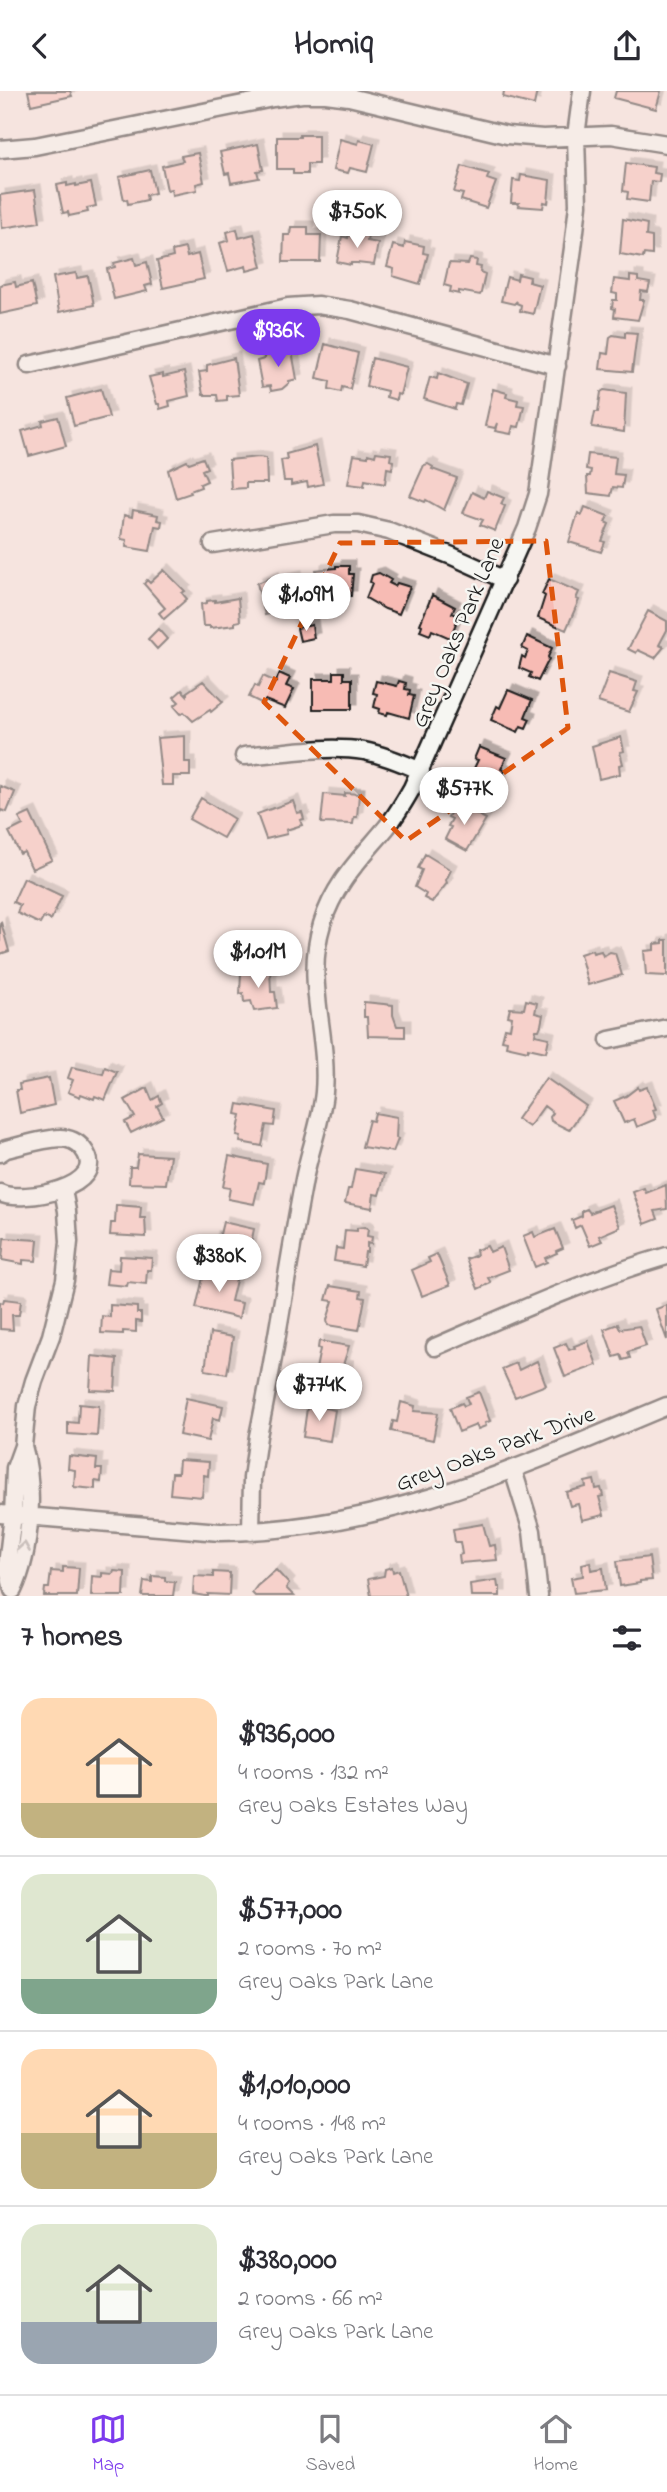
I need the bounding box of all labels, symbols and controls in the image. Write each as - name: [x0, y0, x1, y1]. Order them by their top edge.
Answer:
- text: Homiq: [294, 22, 373, 69]
- icon: back: [21, 27, 59, 65]
- icon: share: [608, 27, 646, 65]
- pin: $750K: [308, 191, 406, 250]
- text: $750K: [328, 196, 386, 229]
- pin: $936K: [229, 309, 327, 369]
- text: $936K: [252, 315, 304, 348]
- street label: Grey Oaks Park Lane: [403, 532, 516, 734]
- pin: $1.09M: [249, 573, 363, 633]
- text: $1.09M: [278, 579, 334, 612]
- pin: $577K: [415, 767, 513, 827]
- text: $577K: [435, 773, 493, 806]
- pin: $1.01M: [201, 930, 315, 990]
- text: $1.01M: [229, 936, 287, 969]
- pin: $380K: [170, 1235, 268, 1294]
- text: $380K: [192, 1240, 246, 1273]
- pin: $774K: [270, 1363, 368, 1423]
- text: $774K: [292, 1369, 346, 1402]
- street label: Grey Oaks Park Drive: [391, 1398, 601, 1504]
- one-way arrow: [17, 1541, 32, 1553]
- text: 7 homes: [21, 1616, 123, 1660]
- icon: filters: [608, 1619, 646, 1657]
- text: $936,000: [238, 1713, 335, 1757]
- icon: home: [77, 1726, 161, 1810]
- text: 4 rooms · 132 m²: [238, 1757, 389, 1790]
- text: Grey Oaks Estates Way: [238, 1790, 468, 1823]
- text: $577,000: [238, 1889, 342, 1933]
- icon: home: [77, 1902, 161, 1986]
- text: 2 rooms · 70 m²: [238, 1933, 382, 1966]
- text: Grey Oaks Park Lane: [238, 1966, 433, 1999]
- text: $1,010,000: [238, 2064, 350, 2108]
- icon: home: [77, 2077, 161, 2161]
- text: 4 rooms · 148 m²: [238, 2108, 386, 2141]
- text: Grey Oaks Park Lane: [238, 2141, 433, 2174]
- text: $380,000: [238, 2239, 337, 2283]
- icon: home: [77, 2252, 161, 2336]
- text: 2 rooms · 66 m²: [238, 2283, 383, 2316]
- text: Grey Oaks Park Lane: [238, 2316, 433, 2349]
- tab: Map: [89, 2410, 127, 2479]
- tab: Saved: [306, 2410, 355, 2479]
- tab: Home: [534, 2410, 578, 2479]

